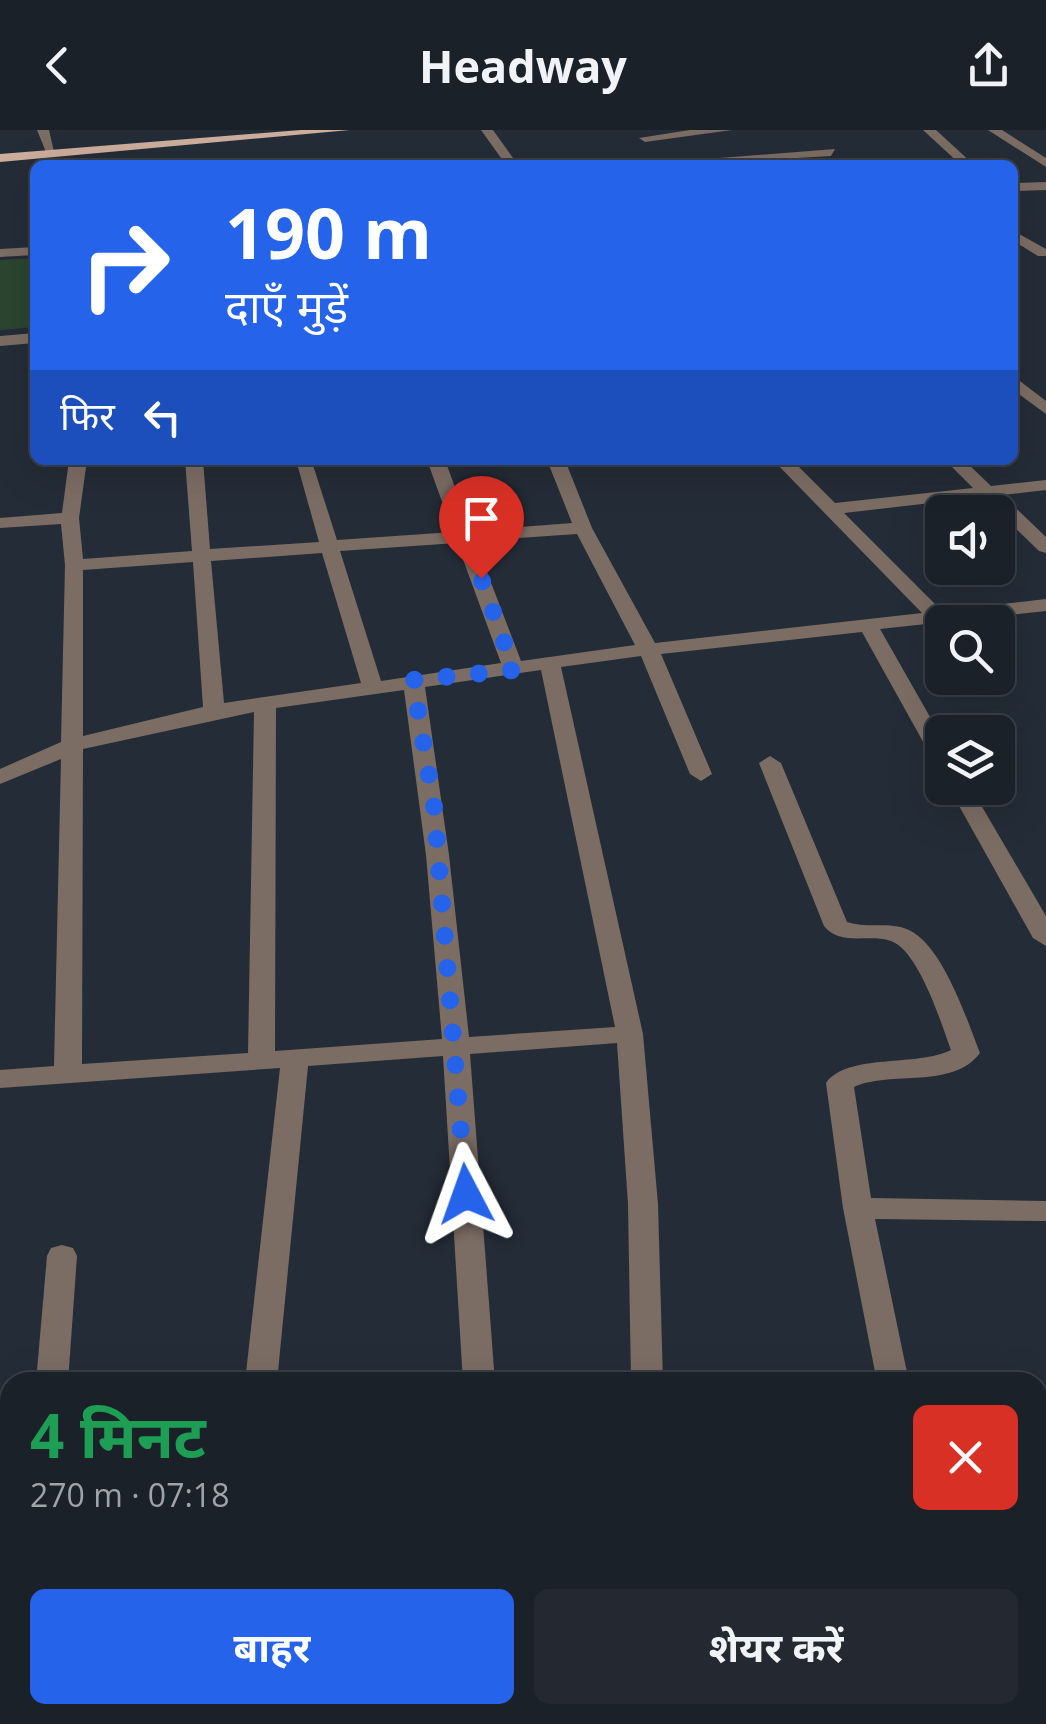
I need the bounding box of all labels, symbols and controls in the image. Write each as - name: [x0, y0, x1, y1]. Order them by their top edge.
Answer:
- text: Headway: [419, 35, 627, 96]
- icon: back: [30, 38, 85, 93]
- icon: share: [961, 38, 1016, 93]
- text: 190 m: [225, 184, 432, 280]
- icon: right: [60, 200, 190, 330]
- text: दाएँ मुड़ें: [225, 275, 348, 336]
- text: फिर: [60, 389, 115, 441]
- icon: left: [135, 390, 190, 445]
- pin: [439, 476, 524, 579]
- icon: arrive: [454, 491, 509, 546]
- map controls: [925, 495, 1015, 805]
- button: sound: [925, 495, 1015, 585]
- button: search: [925, 605, 1015, 695]
- button: layers: [925, 715, 1015, 805]
- position arrow: [414, 1142, 518, 1246]
- text: 4 मिनट: [30, 1394, 206, 1476]
- button: close: [913, 1405, 1018, 1510]
- text: 270 m · 07:18: [30, 1473, 229, 1516]
- button: बाहर: [30, 1589, 514, 1704]
- button: शेयर करें: [534, 1589, 1018, 1704]

